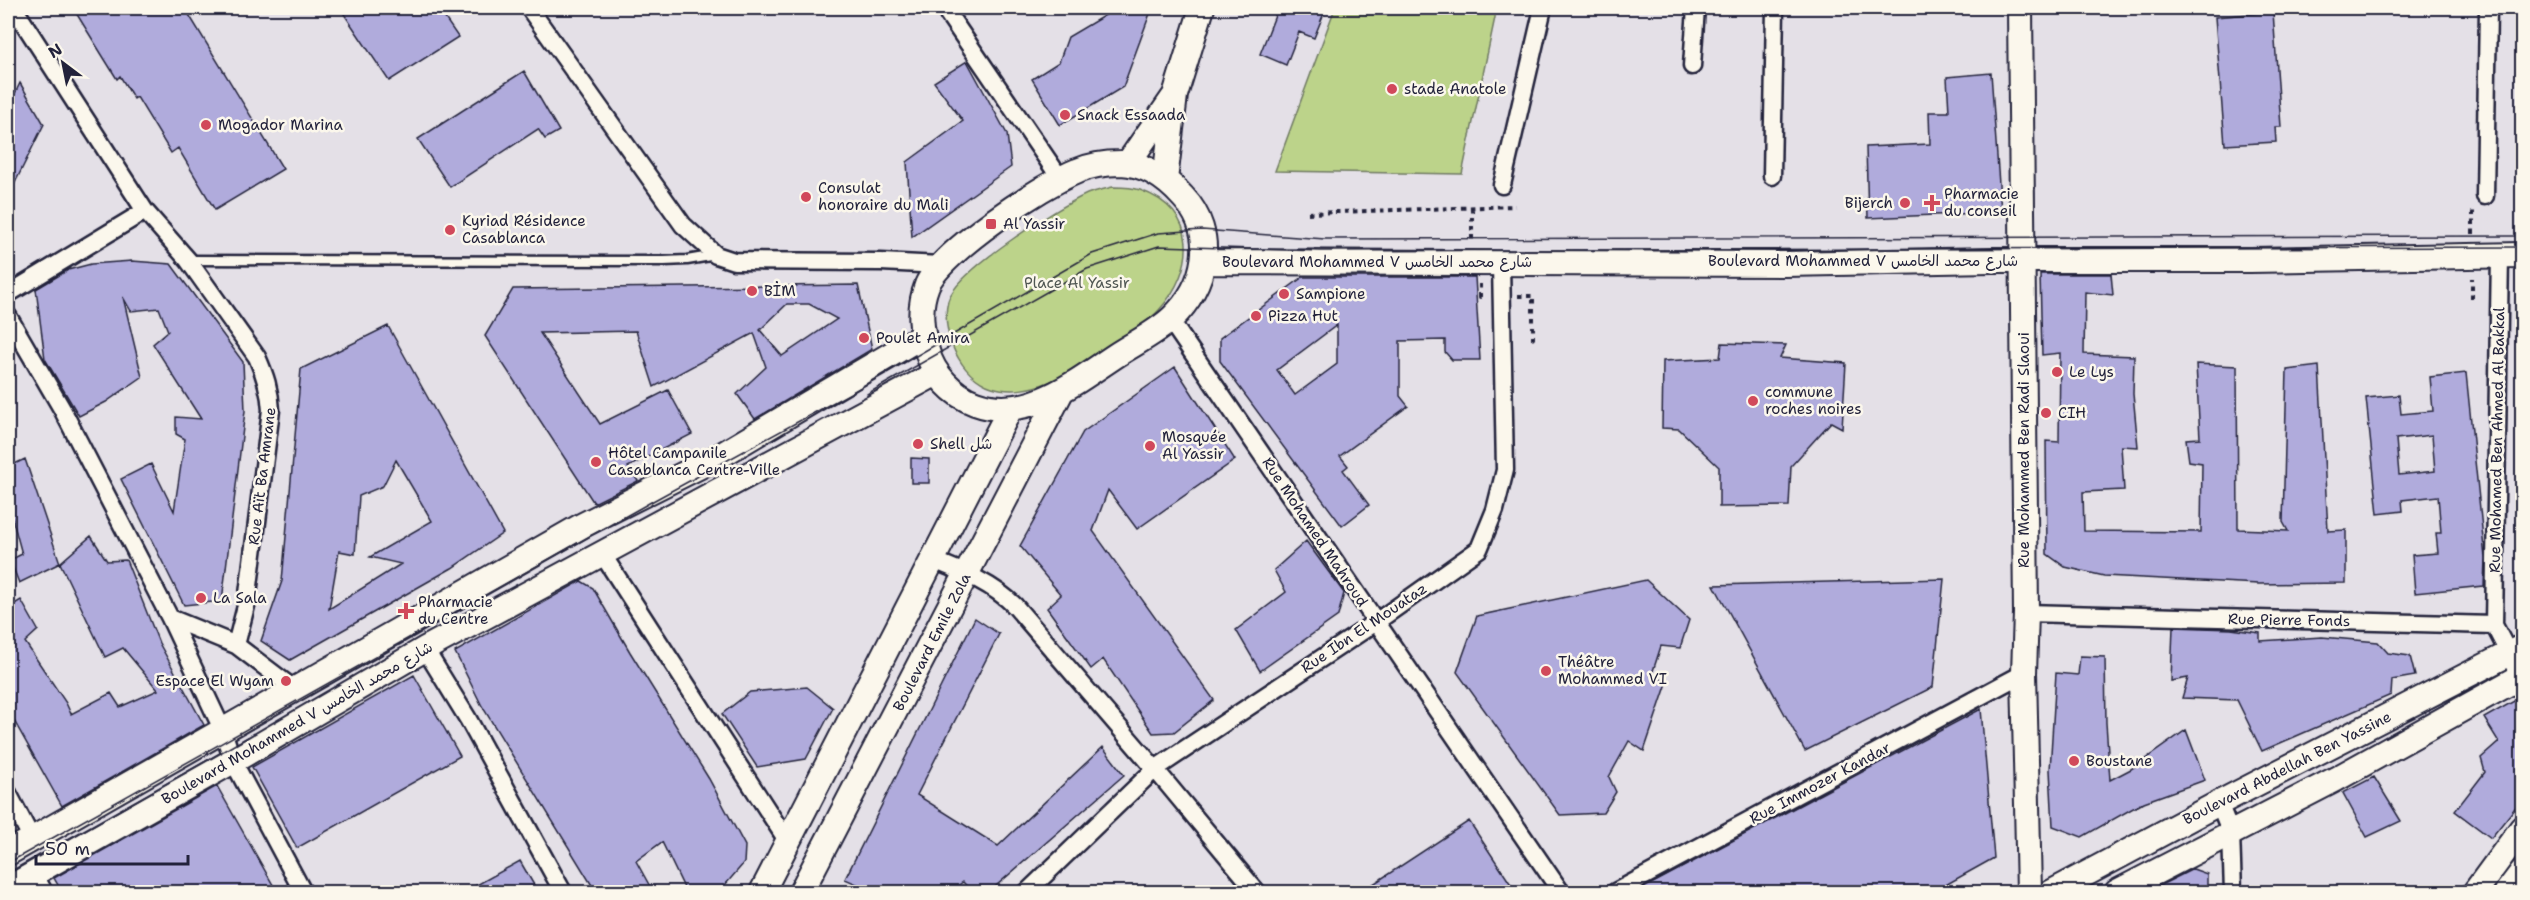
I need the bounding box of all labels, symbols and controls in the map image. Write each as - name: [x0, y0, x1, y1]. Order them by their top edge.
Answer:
- north arrow: [33, 33, 93, 93]
- text: N: [44, 38, 66, 63]
- place label: stade Anatole: [1404, 79, 1507, 99]
- marker: stade Anatole: [1385, 82, 1399, 96]
- place label: Snack Essaada: [1077, 105, 1186, 125]
- marker: Snack Essaada: [1058, 108, 1072, 122]
- place label: Mogador Marina: [218, 115, 343, 135]
- marker: Mogador Marina: [199, 118, 213, 132]
- place label: Consulat honoraire du Mali: [818, 178, 949, 215]
- place label: Pharmacie du conseil: [1944, 184, 2019, 221]
- marker: Consulat honoraire du Mali: [799, 190, 813, 204]
- place label: Bijerch: [1845, 193, 1893, 213]
- marker: Bijerch: [1898, 196, 1912, 210]
- marker: Pharmacie du conseil: [1925, 196, 1939, 210]
- place label: Kyriad Résidence Casablanca: [462, 211, 586, 248]
- place label: Al Yassir: [1003, 214, 1065, 234]
- marker: Al Yassir: [984, 217, 998, 231]
- marker: Kyriad Résidence Casablanca: [443, 223, 457, 237]
- street label: Boulevard Mohammed V شارع محمد الخامس: [1708, 251, 2018, 271]
- street label: Boulevard Mohammed V شارع محمد الخامس: [1222, 252, 1532, 272]
- park label: Place Al Yassir: [1024, 273, 1130, 293]
- place label: BİM: [764, 281, 796, 301]
- marker: BİM: [745, 284, 759, 298]
- place label: Sampione: [1296, 284, 1365, 304]
- marker: Sampione: [1277, 287, 1291, 301]
- place label: Pizza Hut: [1268, 306, 1338, 326]
- street label: Rue Mohamed Ben Ahmed Al Bakkal: [2485, 306, 2509, 573]
- marker: Pizza Hut: [1249, 309, 1263, 323]
- place label: Poulet Amira: [876, 328, 970, 348]
- marker: Poulet Amira: [857, 331, 871, 345]
- street label: Rue Mohammed Ben Radi Slaoui: [2014, 332, 2034, 568]
- place label: Le Lys: [2069, 362, 2114, 382]
- marker: Le Lys: [2050, 365, 2064, 379]
- place label: commune roches noires: [1765, 382, 1862, 419]
- marker: commune roches noires: [1746, 394, 1760, 408]
- place label: CIH: [2058, 403, 2086, 423]
- street label: Rue Aït Ba Amrane: [244, 406, 280, 546]
- marker: CIH: [2039, 406, 2053, 420]
- place label: Mosquée Al Yassir: [1162, 427, 1227, 464]
- place label: Shell شل: [930, 434, 992, 454]
- marker: Shell شل: [911, 437, 925, 451]
- marker: Mosquée Al Yassir: [1143, 439, 1157, 453]
- place label: Hôtel Campanile Casablanca Centre-Ville: [608, 443, 780, 480]
- street label: Rue Mohamed Mahroud: [1257, 453, 1373, 611]
- marker: Hôtel Campanile Casablanca Centre-Ville: [589, 455, 603, 469]
- street label: Boulevard Emile Zola: [888, 569, 976, 714]
- street label: Rue Ibn El Mouataz: [1297, 578, 1431, 678]
- place label: La Sala: [213, 588, 267, 608]
- marker: La Sala: [194, 591, 208, 605]
- place label: Pharmacie du Centre: [418, 592, 493, 629]
- marker: Pharmacie du Centre: [399, 604, 413, 618]
- street label: Rue Pierre Fonds: [2228, 609, 2350, 631]
- street label: Boulevard Mohammed V شارع محمد الخامس: [158, 637, 436, 809]
- place label: Théâtre Mohammed VI: [1558, 652, 1667, 689]
- marker: Théâtre Mohammed VI: [1539, 664, 1553, 678]
- place label: Espace El Wyam: [155, 671, 274, 691]
- marker: Espace El Wyam: [279, 674, 293, 688]
- street label: Boulevard Abdellah Ben Yassine: [2179, 707, 2395, 829]
- street label: Rue Immozer Kandar: [1746, 737, 1894, 829]
- place label: Boustane: [2086, 751, 2153, 771]
- marker: Boustane: [2067, 754, 2081, 768]
- scale bar: [36, 828, 188, 866]
- text: 50 m: [45, 837, 90, 861]

